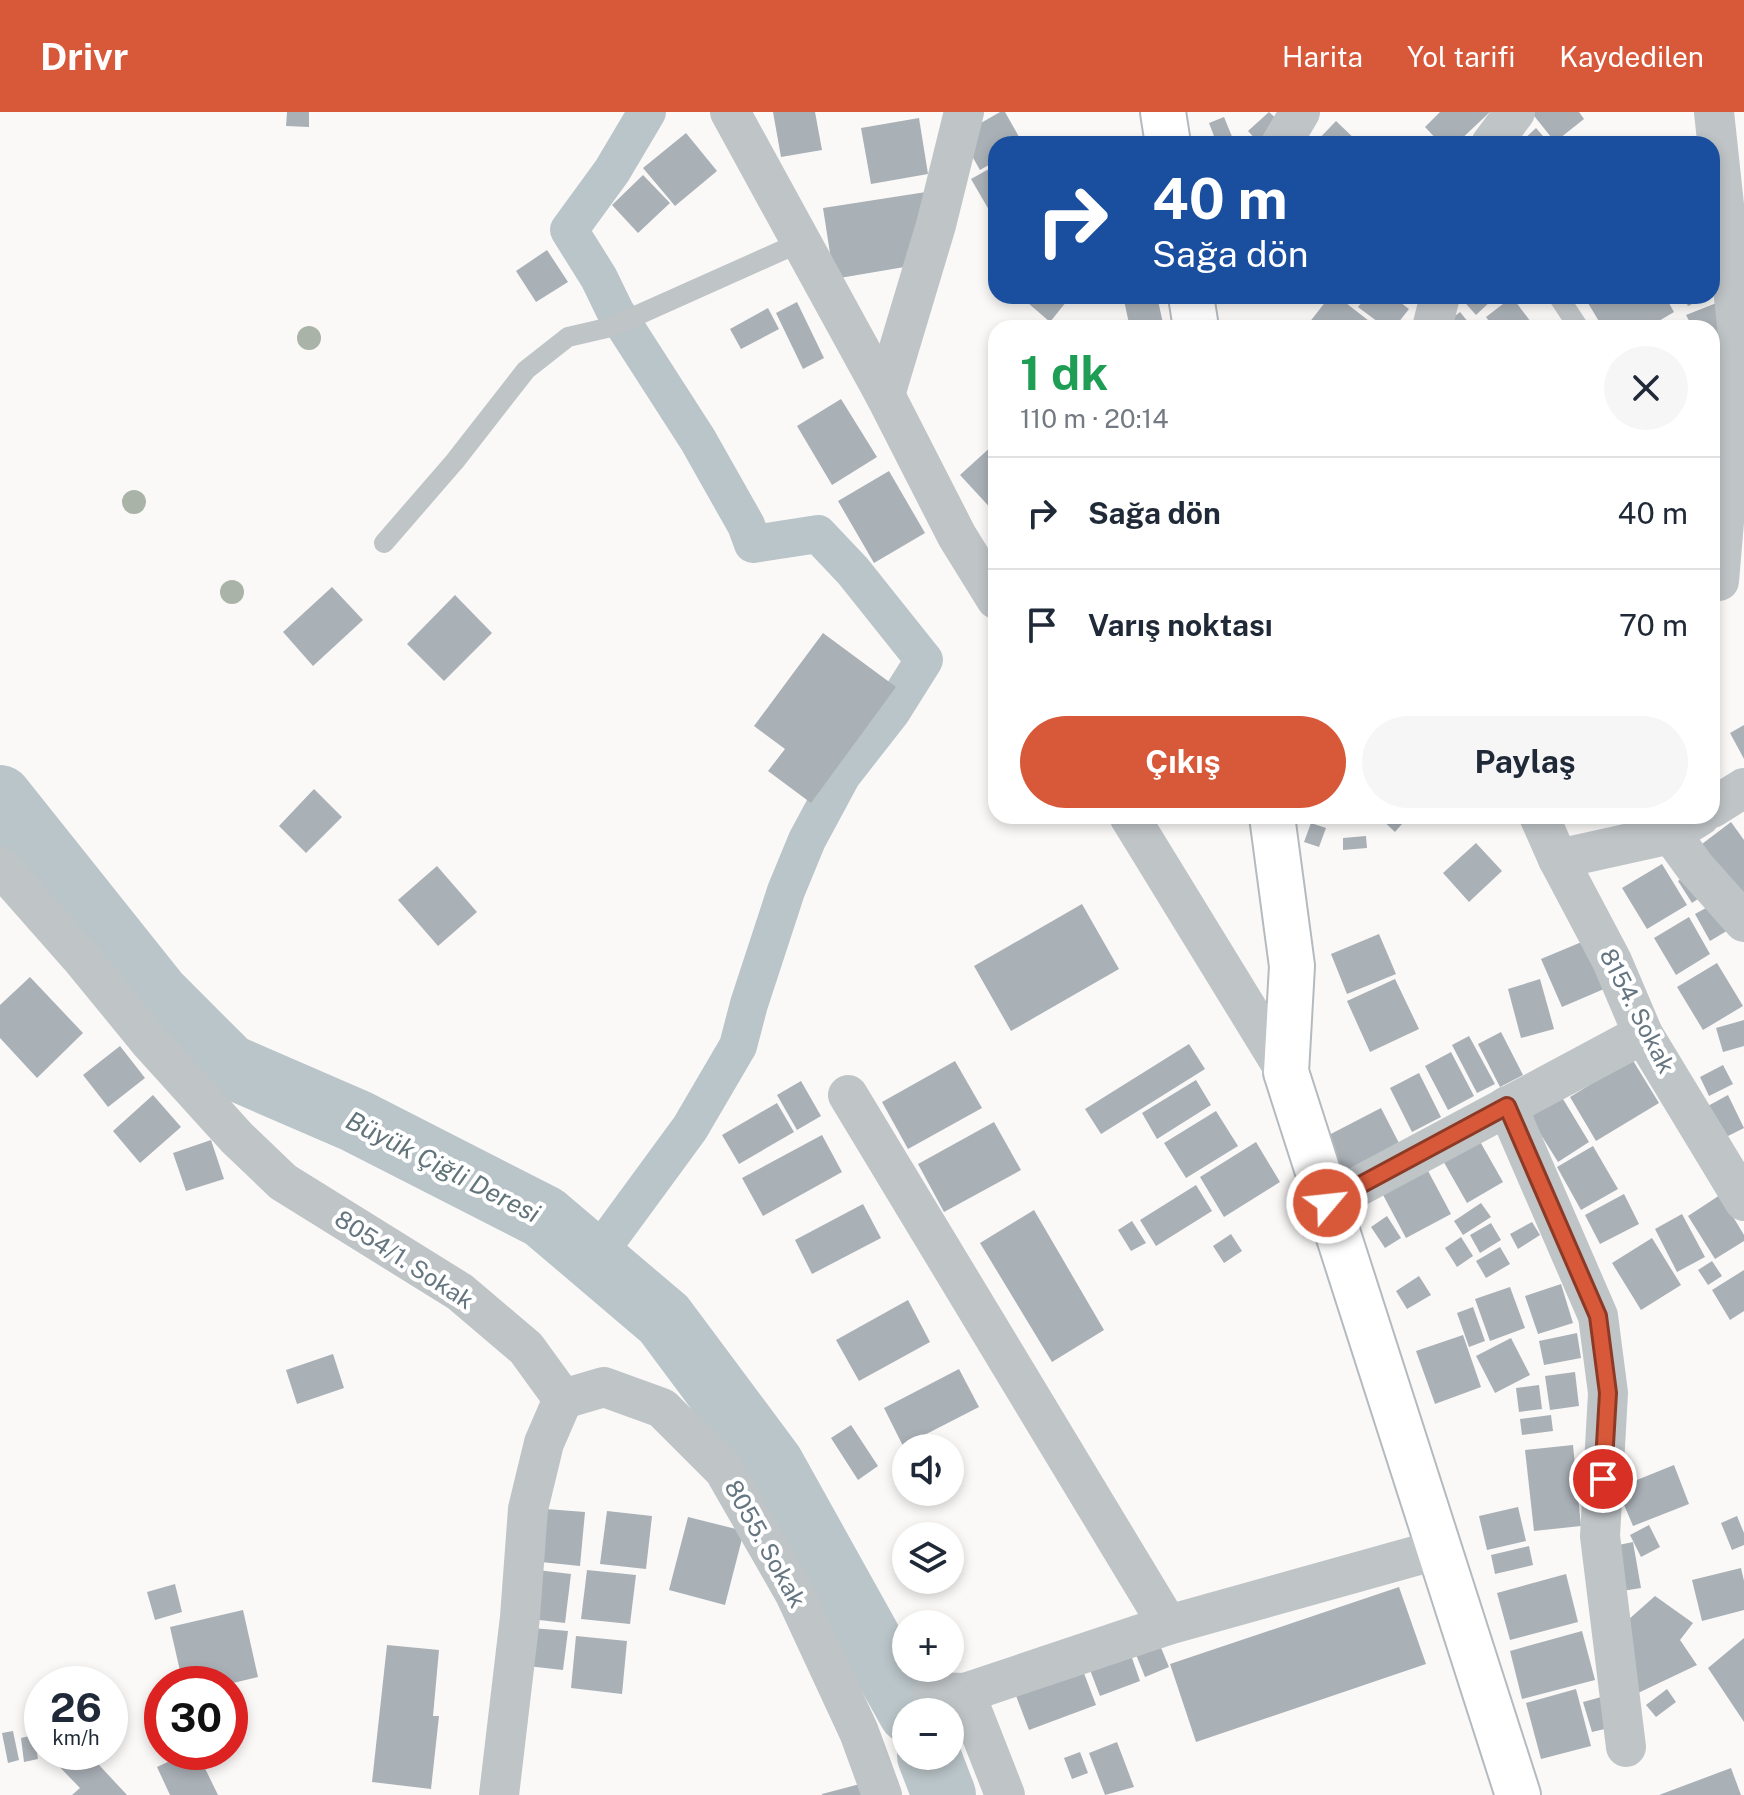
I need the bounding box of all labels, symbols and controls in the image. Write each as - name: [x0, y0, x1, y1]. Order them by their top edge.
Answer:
- text: Drivr: [40, 34, 129, 79]
- text: Harita: [1282, 40, 1363, 73]
- text: Yol tarifi: [1407, 40, 1515, 73]
- text: Kaydedilen: [1559, 40, 1704, 73]
- text: 40 m: [1152, 166, 1288, 232]
- icon: right: [1020, 168, 1124, 272]
- text: Sağa dön: [1152, 233, 1309, 275]
- text: 1 dk: [1020, 344, 1108, 401]
- button: close: [1604, 346, 1688, 430]
- text: 110 m · 20:14: [1020, 403, 1169, 434]
- icon: right: [1020, 491, 1064, 535]
- text: Sağa dön: [1088, 495, 1221, 531]
- text: 40 m: [1618, 495, 1688, 531]
- icon: arrive: [1020, 603, 1064, 647]
- text: Varış noktası: [1088, 607, 1273, 643]
- text: 70 m: [1619, 607, 1688, 643]
- button: Çıkış: [1020, 716, 1346, 808]
- button: Paylaş: [1362, 716, 1688, 808]
- street label: 8154. Sokak: [1594, 943, 1681, 1078]
- water label: Büyük Çiğli Deresi: [341, 1104, 546, 1229]
- position arrow: [1285, 1161, 1369, 1245]
- street label: 8054/1. Sokak: [330, 1204, 479, 1314]
- map controls: [892, 1434, 964, 1770]
- button: sound: [892, 1434, 964, 1506]
- pin: [1569, 1445, 1637, 1513]
- icon: arrive: [1581, 1457, 1625, 1501]
- street label: 8055. Sokak: [719, 1475, 812, 1612]
- button: layers: [892, 1522, 964, 1594]
- button: +: [892, 1610, 964, 1682]
- speed limit sign: 30: [144, 1666, 248, 1770]
- text: 26: [50, 1684, 102, 1731]
- button: −: [892, 1698, 964, 1770]
- text: km/h: [52, 1726, 100, 1750]

